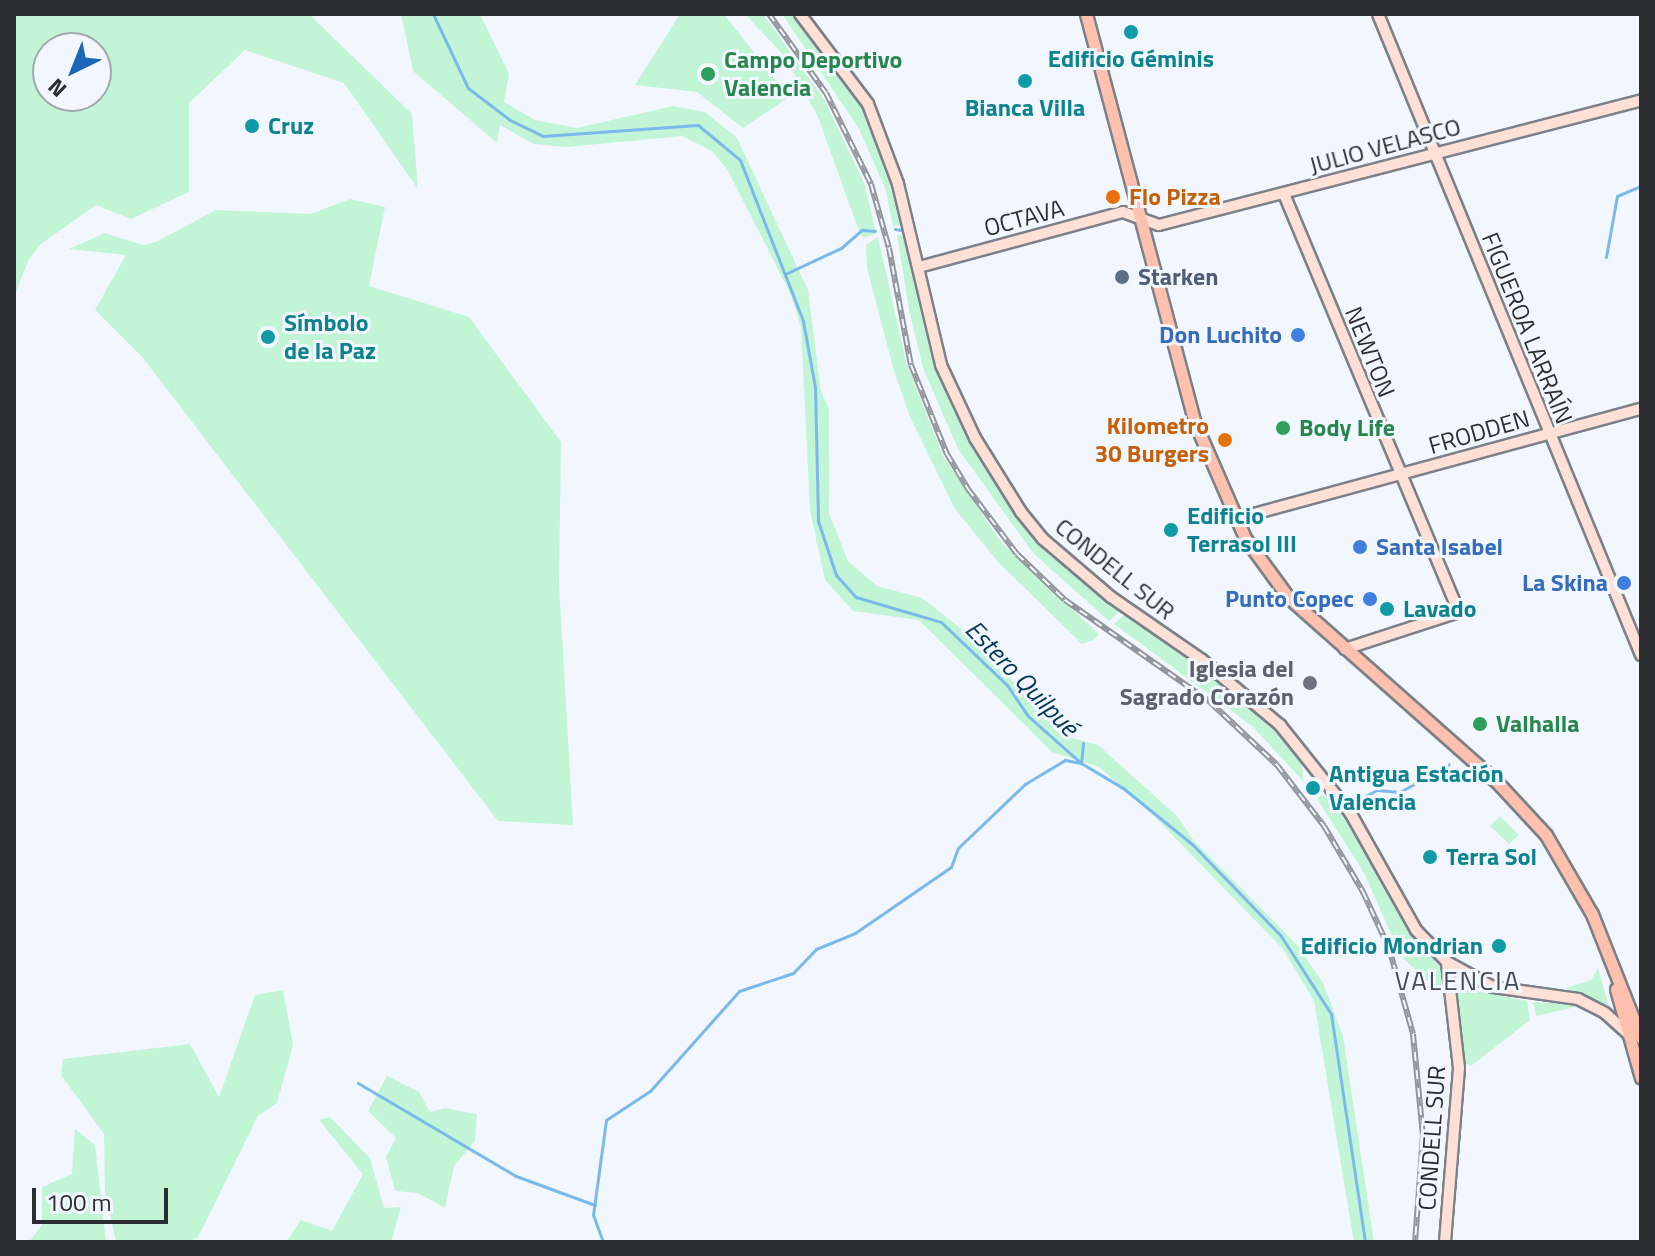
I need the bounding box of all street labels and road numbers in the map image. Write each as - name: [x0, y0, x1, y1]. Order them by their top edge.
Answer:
- street label: JULIO VELASCO: [1306, 112, 1464, 180]
- street label: OCTAVA: [981, 194, 1067, 242]
- street label: FIGUEROA LARRAÍN: [1476, 228, 1578, 428]
- street label: NEWTON: [1339, 303, 1401, 401]
- street label: FRODDEN: [1425, 404, 1533, 460]
- street label: CONDELL SUR: [1050, 512, 1180, 626]
- street label: CONDELL SUR: [1413, 1065, 1451, 1211]

